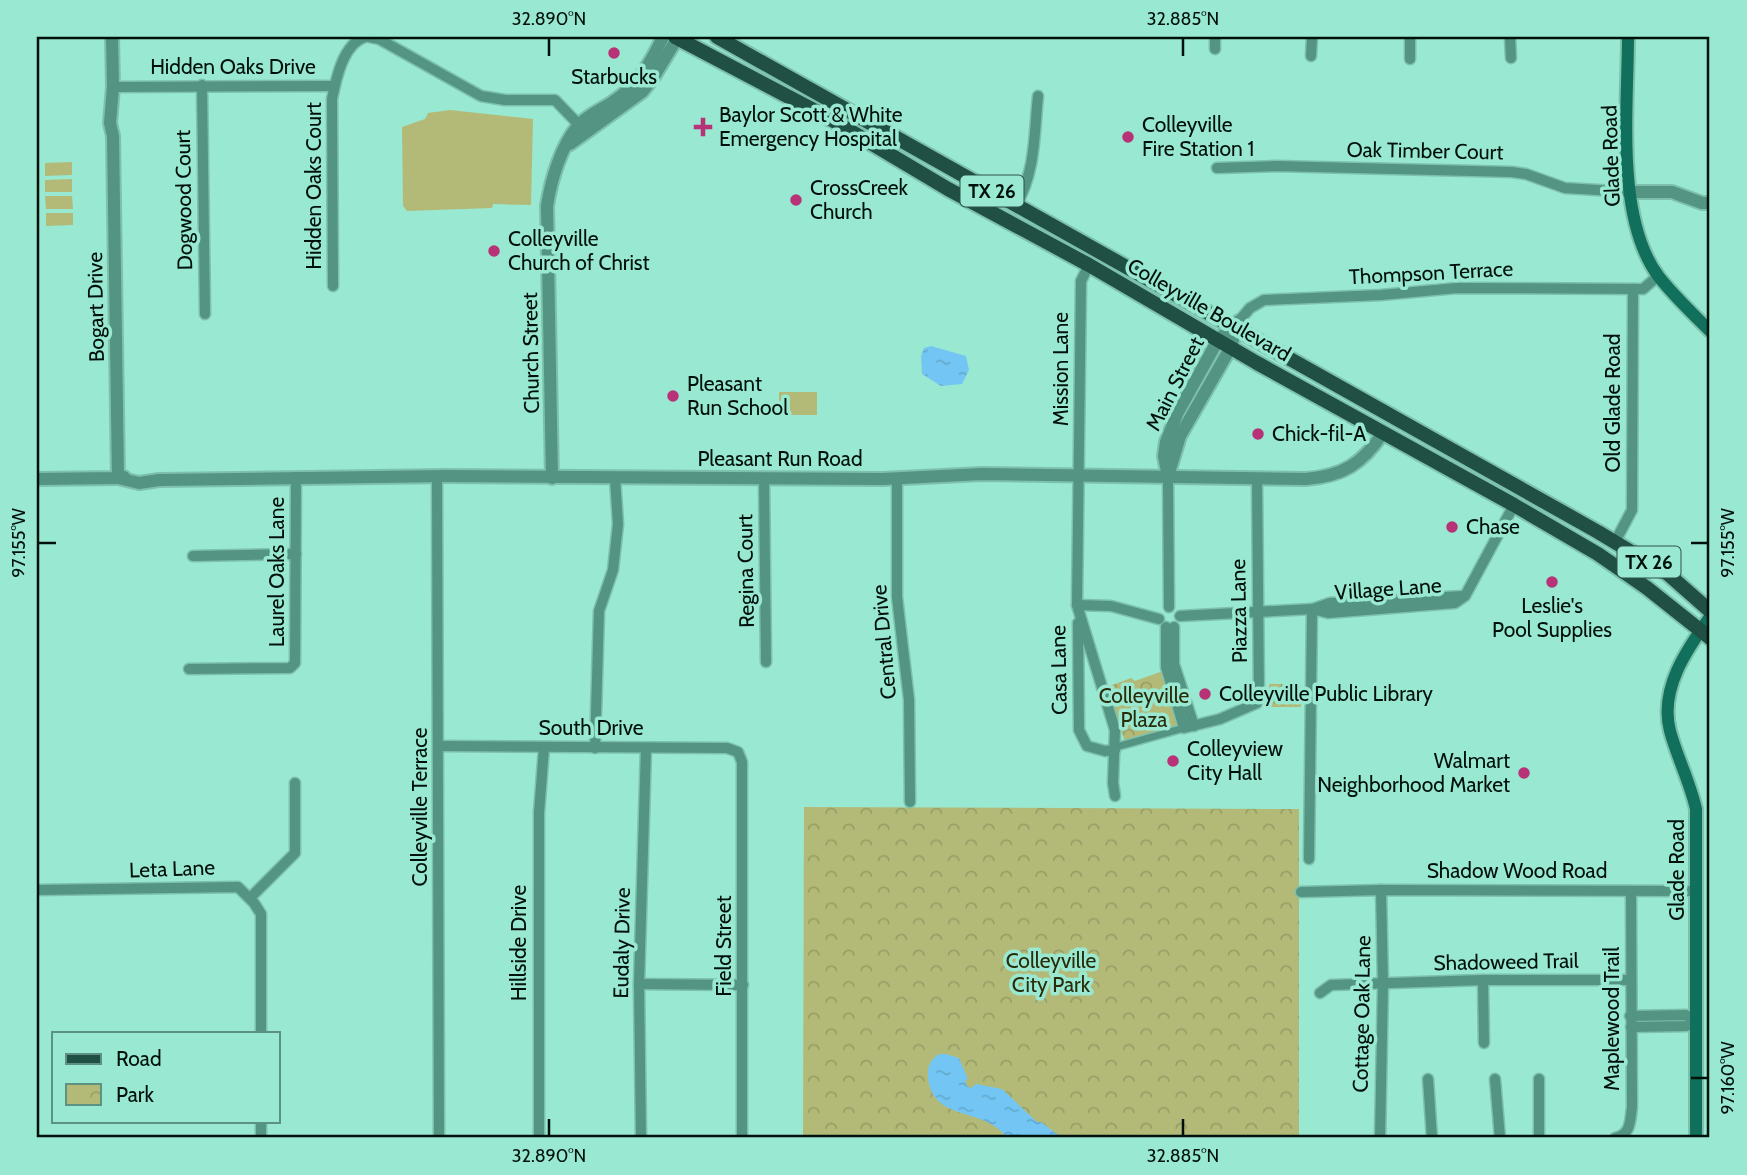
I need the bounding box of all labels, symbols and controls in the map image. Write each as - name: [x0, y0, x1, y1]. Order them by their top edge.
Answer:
- text: 32.890°N: [512, 8, 586, 30]
- text: 32.885°N: [1147, 8, 1219, 30]
- marker: Starbucks: [606, 45, 622, 61]
- street label: Hidden Oaks Drive: [150, 54, 316, 79]
- place label: Starbucks: [571, 64, 657, 89]
- street label: Hidden Oaks Court: [301, 102, 326, 270]
- place label: Baylor Scott & White Emergency Hospital: [719, 102, 903, 151]
- street label: Glade Road: [1596, 105, 1625, 207]
- place label: Colleyville Fire Station 1: [1142, 112, 1254, 161]
- marker: Baylor Scott & White Emergency Hospital: [693, 117, 713, 137]
- street label: Dogwood Court: [170, 129, 197, 271]
- marker: Colleyville Fire Station 1: [1120, 129, 1136, 145]
- street label: Oak Timber Court: [1346, 137, 1504, 164]
- place label: CrossCreek Church: [810, 175, 908, 224]
- road number: TX 26: [960, 176, 1024, 206]
- marker: CrossCreek Church: [788, 192, 804, 208]
- place label: Colleyville Church of Christ: [508, 226, 650, 275]
- marker: Colleyville Church of Christ: [486, 243, 502, 259]
- street label: Bogart Drive: [82, 251, 109, 362]
- street label: Colleyville Boulevard: [1123, 253, 1295, 366]
- street label: Thompson Terrace: [1348, 256, 1514, 289]
- street label: Church Street: [517, 292, 544, 414]
- street label: Mission Lane: [1048, 312, 1073, 426]
- street label: Main Street: [1140, 333, 1209, 435]
- street label: Old Glade Road: [1600, 334, 1625, 472]
- place label: Pleasant Run School: [687, 371, 788, 420]
- marker: Pleasant Run School: [665, 388, 681, 404]
- place label: Chick-fil-A: [1272, 421, 1366, 446]
- marker: Chick-fil-A: [1250, 426, 1266, 442]
- street label: Pleasant Run Road: [697, 446, 863, 471]
- street label: Laurel Oaks Lane: [264, 497, 289, 647]
- text: 97.155°W: [8, 508, 30, 578]
- text: 97.155°W: [1717, 508, 1739, 578]
- street label: Regina Court: [732, 514, 759, 628]
- place label: Chase: [1466, 514, 1520, 539]
- marker: Chase: [1444, 519, 1460, 535]
- road number: TX 26: [1618, 547, 1680, 578]
- street label: Piazza Lane: [1225, 559, 1252, 663]
- street label: Village Lane: [1334, 572, 1443, 605]
- marker: Leslie's Pool Supplies: [1544, 574, 1560, 590]
- street label: Central Drive: [866, 583, 901, 701]
- place label: Leslie's Pool Supplies: [1492, 593, 1612, 642]
- street label: Casa Lane: [1045, 625, 1072, 715]
- place label: Colleyville Public Library: [1219, 681, 1433, 706]
- park label: Colleyville Plaza: [1099, 683, 1190, 732]
- marker: Colleyville Public Library: [1197, 686, 1213, 702]
- street label: South Drive: [538, 715, 644, 740]
- street label: Colleyville Terrace: [407, 727, 432, 886]
- place label: Colleyview City Hall: [1187, 736, 1283, 785]
- place label: Walmart Neighborhood Market: [1317, 748, 1510, 797]
- marker: Colleyview City Hall: [1165, 753, 1181, 769]
- marker: Walmart Neighborhood Market: [1516, 765, 1532, 781]
- street label: Glade Road: [1664, 819, 1689, 921]
- street label: Leta Lane: [129, 854, 216, 882]
- street label: Shadow Wood Road: [1427, 858, 1607, 883]
- street label: Hillside Drive: [506, 885, 531, 1001]
- street label: Eudaly Drive: [608, 887, 635, 999]
- street label: Field Street: [711, 895, 736, 997]
- street label: Cottage Oak Lane: [1348, 935, 1375, 1093]
- street label: Maplewood Trail: [1599, 947, 1624, 1091]
- park label: Colleyville City Park: [1006, 948, 1097, 997]
- street label: Shadoweed Trail: [1433, 948, 1579, 975]
- legend: [52, 1032, 280, 1122]
- text: 97.160°W: [1717, 1042, 1739, 1115]
- text: Road: [116, 1046, 162, 1071]
- text: Park: [116, 1082, 154, 1107]
- text: 32.890°N: [512, 1145, 586, 1167]
- text: 32.885°N: [1147, 1145, 1219, 1167]

